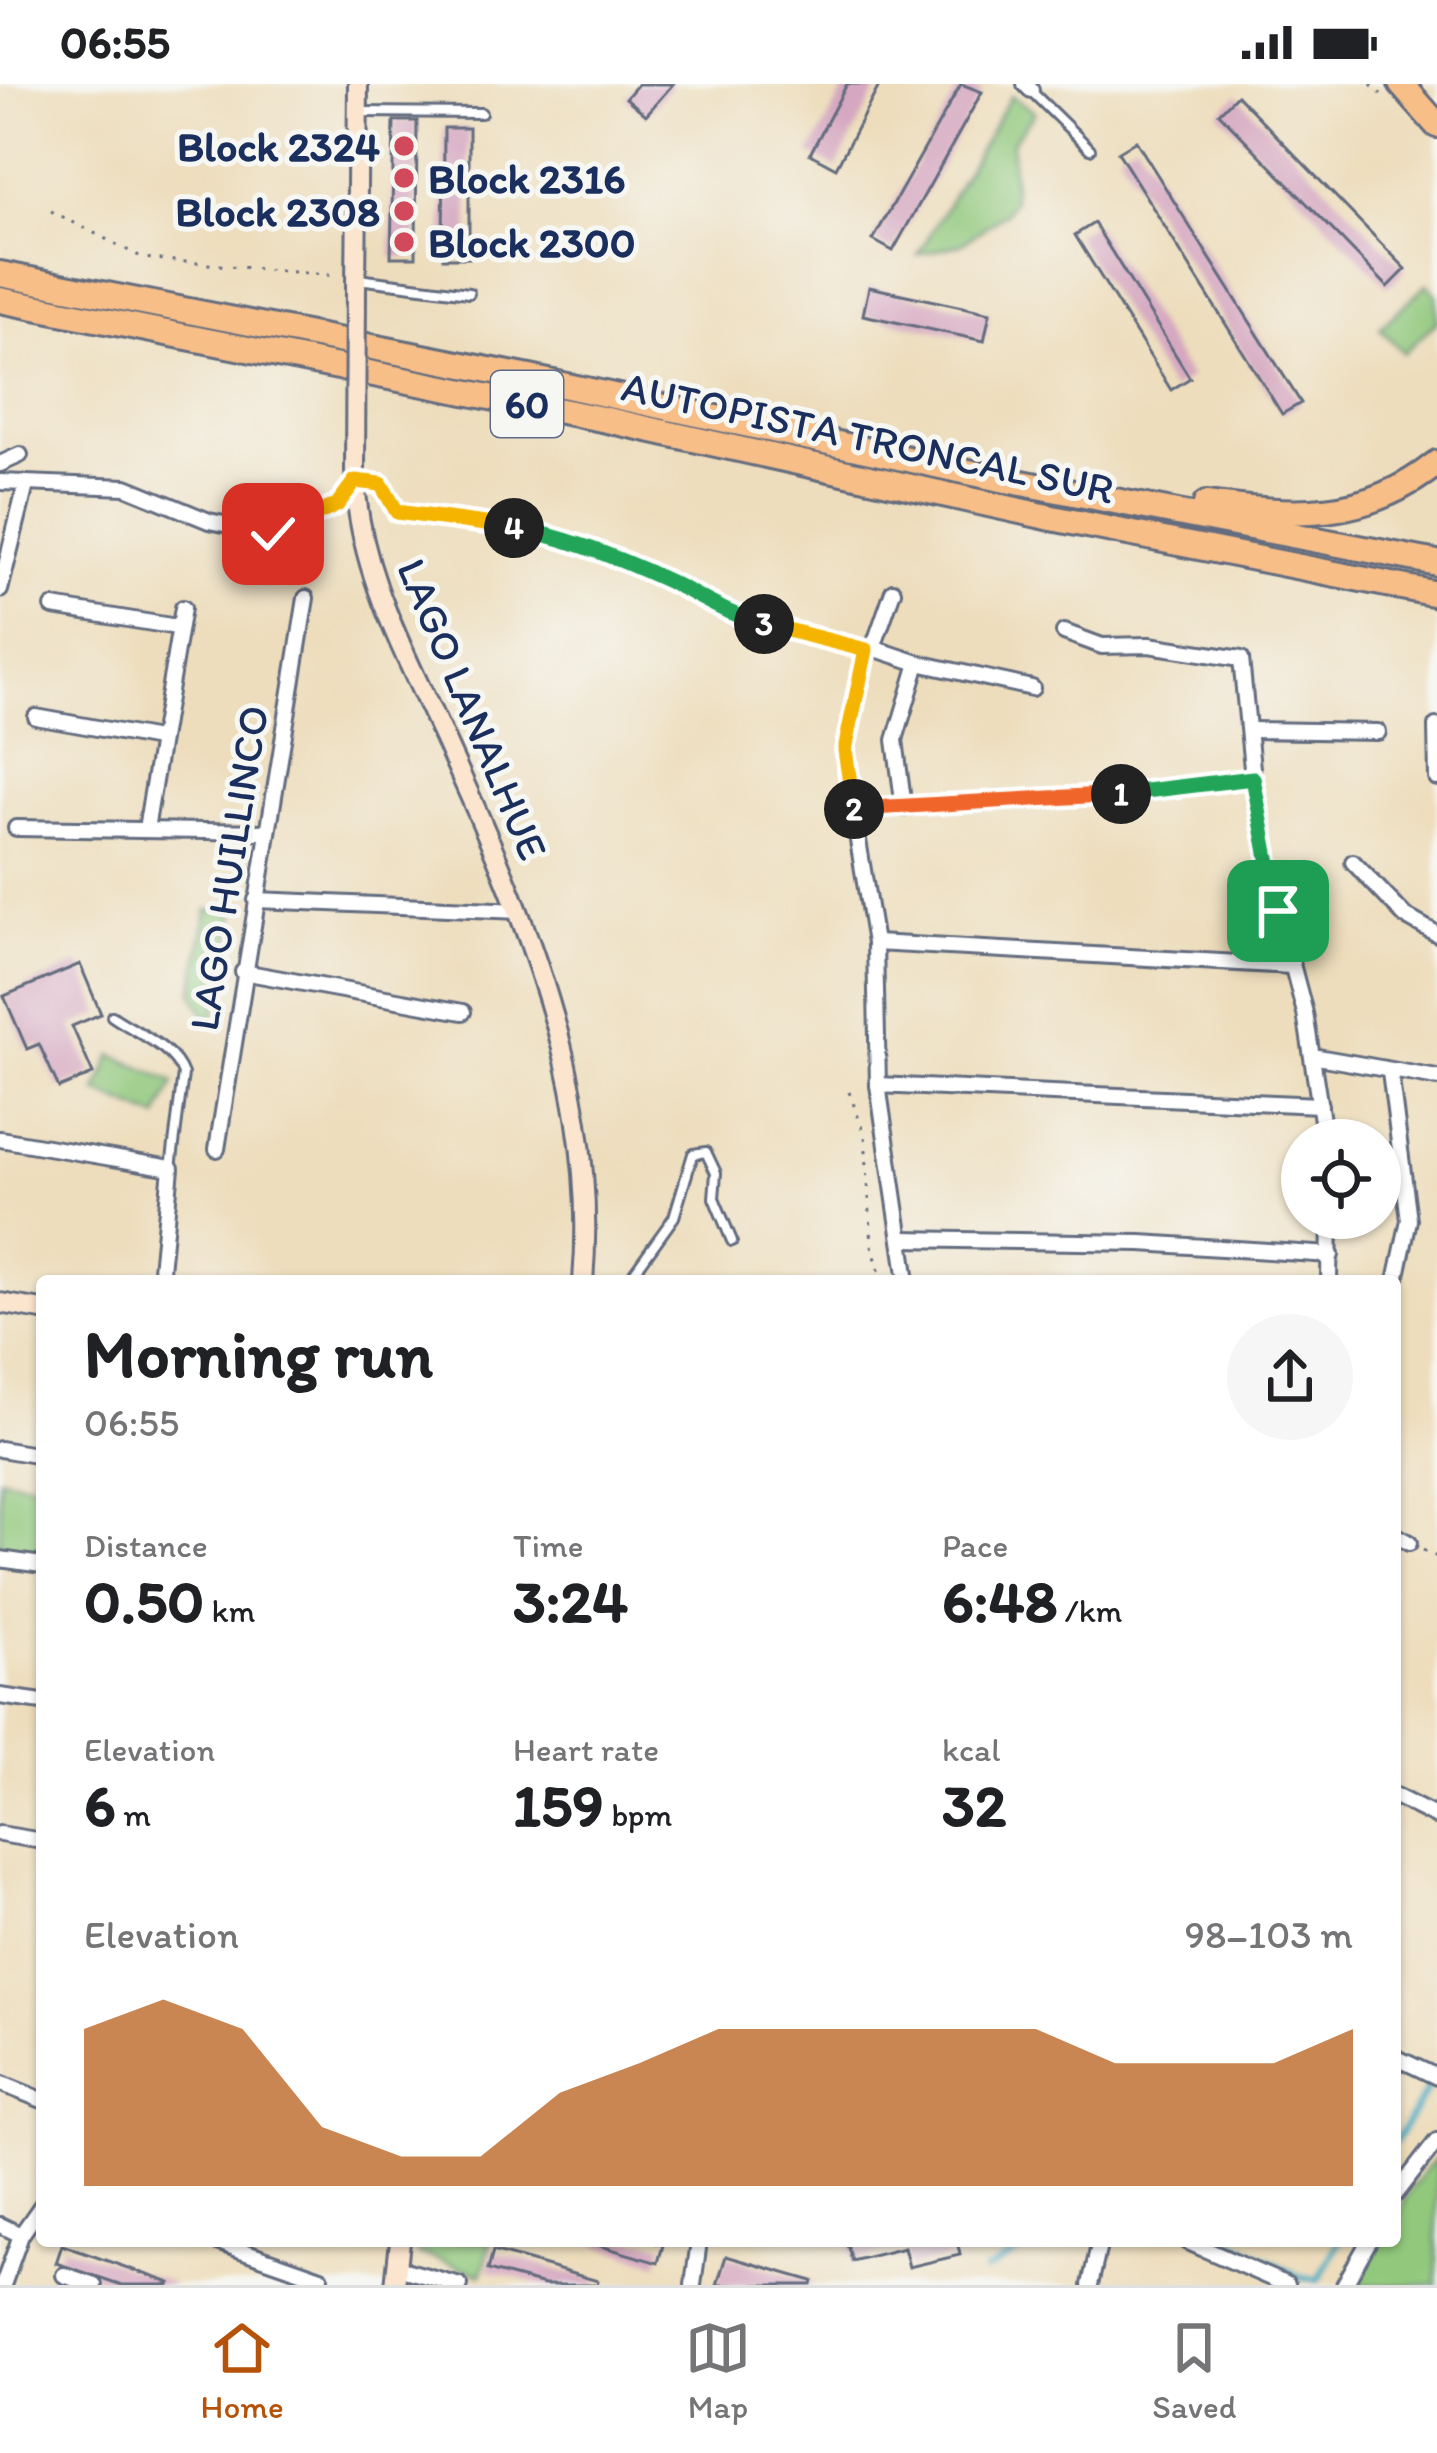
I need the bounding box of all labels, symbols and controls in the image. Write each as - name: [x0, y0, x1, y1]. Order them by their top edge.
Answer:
- text: 06:55: [60, 15, 170, 69]
- place label: Block 2324: [177, 121, 380, 172]
- marker: Block 2324: [391, 133, 417, 159]
- place label: Block 2316: [428, 153, 625, 204]
- marker: Block 2316: [391, 165, 417, 191]
- place label: Block 2308: [175, 186, 380, 237]
- marker: Block 2308: [391, 198, 417, 224]
- place label: Block 2300: [428, 217, 636, 268]
- marker: Block 2300: [391, 229, 417, 255]
- street label: AUTOPISTA TRONCAL SUR: [617, 360, 1119, 515]
- road number: 60: [491, 371, 563, 437]
- pin: [222, 483, 324, 585]
- pin: 4: [484, 498, 544, 558]
- icon: check: [240, 501, 306, 567]
- text: 4: [504, 508, 524, 547]
- street label: LAGO LANALHUE: [386, 551, 559, 867]
- pin: 3: [734, 594, 794, 654]
- text: 3: [755, 604, 773, 643]
- street label: LAGO HUILLINCO: [178, 702, 279, 1034]
- pin: 1: [1091, 764, 1151, 824]
- text: 1: [1113, 774, 1129, 813]
- pin: 2: [824, 779, 884, 839]
- text: 2: [845, 789, 863, 828]
- pin: [1227, 860, 1329, 962]
- icon: arrive: [1245, 878, 1311, 944]
- map controls: [1281, 1119, 1401, 1239]
- button: locate: [1281, 1119, 1401, 1239]
- text: Morning run: [84, 1314, 433, 1394]
- button: share: [1227, 1314, 1353, 1440]
- text: 06:55: [84, 1399, 179, 1446]
- text: Distance: [84, 1526, 208, 1565]
- text: Time: [513, 1526, 583, 1565]
- text: Pace: [942, 1526, 1008, 1565]
- text: 0.50: [84, 1565, 204, 1637]
- text: 3:24: [513, 1565, 628, 1637]
- text: 6:48: [942, 1565, 1057, 1637]
- text: km: [204, 1591, 255, 1630]
- text: /km: [1057, 1591, 1122, 1630]
- text: Elevation: [84, 1730, 215, 1769]
- text: Heart rate: [513, 1730, 659, 1769]
- text: kcal: [942, 1730, 1001, 1769]
- text: 6: [84, 1769, 116, 1841]
- text: 159: [513, 1769, 604, 1841]
- text: 32: [942, 1769, 1006, 1841]
- text: m: [116, 1795, 151, 1834]
- text: bpm: [604, 1795, 672, 1834]
- text: Elevation: [84, 1911, 239, 1958]
- text: 98–103 m: [1185, 1911, 1353, 1958]
- tab: Home: [201, 2315, 284, 2426]
- tab: Map: [685, 2315, 751, 2426]
- tab: Saved: [1152, 2315, 1236, 2426]

